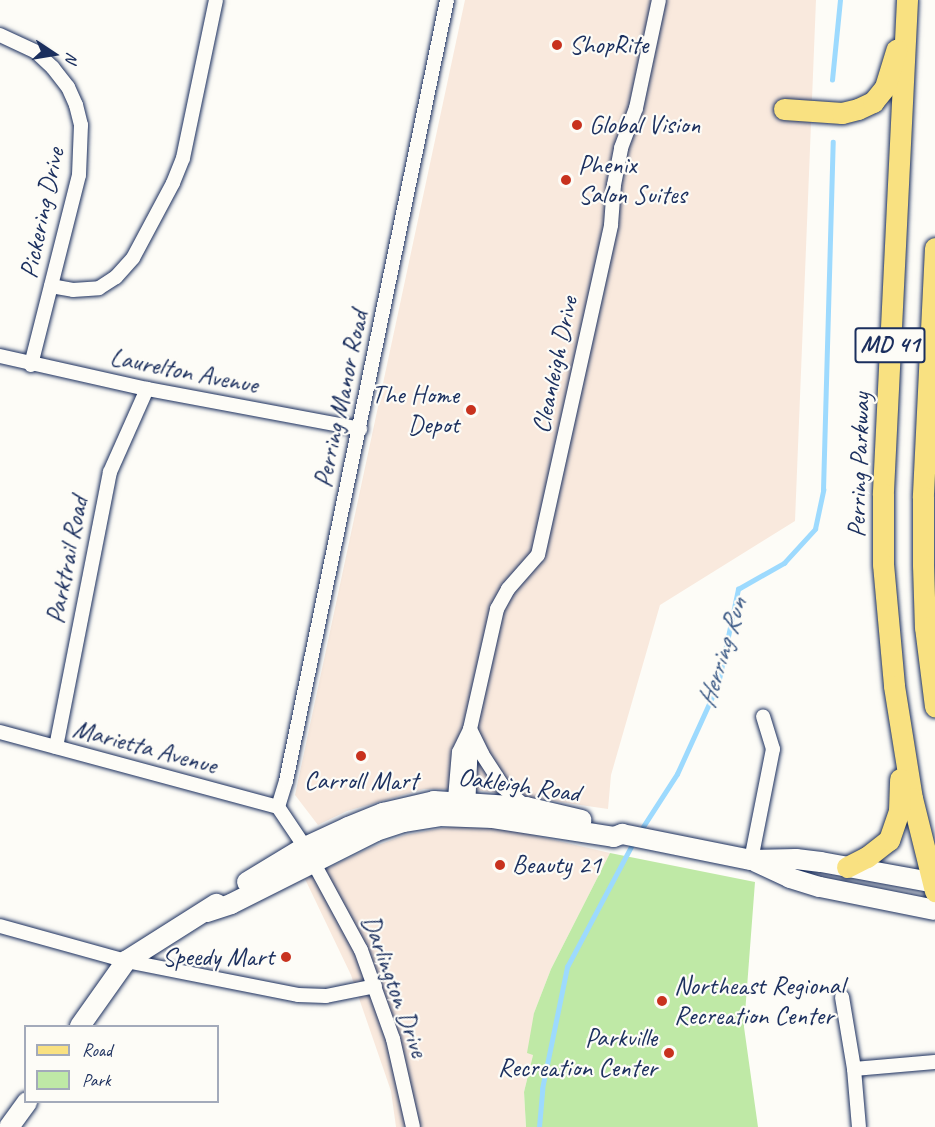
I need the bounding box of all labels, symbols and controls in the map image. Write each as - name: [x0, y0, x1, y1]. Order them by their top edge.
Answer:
- north arrow: [24, 24, 84, 84]
- place label: ShopRite: [569, 29, 648, 61]
- marker: ShopRite: [550, 38, 564, 52]
- text: N: [61, 51, 82, 65]
- place label: Global Vision: [589, 109, 700, 141]
- marker: Global Vision: [570, 118, 584, 132]
- street label: Pickering Drive: [13, 145, 71, 281]
- place label: Phenix Salon Suites: [578, 149, 686, 210]
- marker: Phenix Salon Suites: [559, 173, 573, 187]
- street label: Cleanleigh Drive: [525, 294, 585, 436]
- street label: Perring Manor Road: [307, 307, 375, 491]
- road number: MD 41: [854, 324, 926, 366]
- street label: Laurelton Avenue: [108, 341, 260, 401]
- place label: The Home Depot: [373, 379, 459, 440]
- street label: Perring Parkway: [841, 392, 877, 538]
- marker: The Home Depot: [464, 403, 478, 417]
- street label: Parktrail Road: [39, 494, 95, 626]
- water label: Herring Run: [690, 594, 754, 712]
- street label: Marietta Avenue: [70, 713, 220, 781]
- marker: Carroll Mart: [354, 749, 368, 763]
- street label: Oakleigh Road: [456, 761, 582, 809]
- place label: Carroll Mart: [304, 765, 418, 797]
- place label: Beauty 21: [512, 849, 601, 881]
- marker: Beauty 21: [493, 858, 507, 872]
- street label: Darlington Drive: [355, 911, 435, 1061]
- place label: Speedy Mart: [161, 941, 274, 973]
- marker: Speedy Mart: [279, 950, 293, 964]
- place label: Northeast Regional Recreation Center: [674, 970, 844, 1032]
- marker: Northeast Regional Recreation Center: [655, 994, 669, 1008]
- place label: Parkville Recreation Center: [498, 1022, 657, 1084]
- legend: [24, 1025, 219, 1103]
- text: Road: [82, 1039, 112, 1061]
- marker: Parkville Recreation Center: [662, 1046, 676, 1060]
- text: Park: [82, 1069, 111, 1091]

